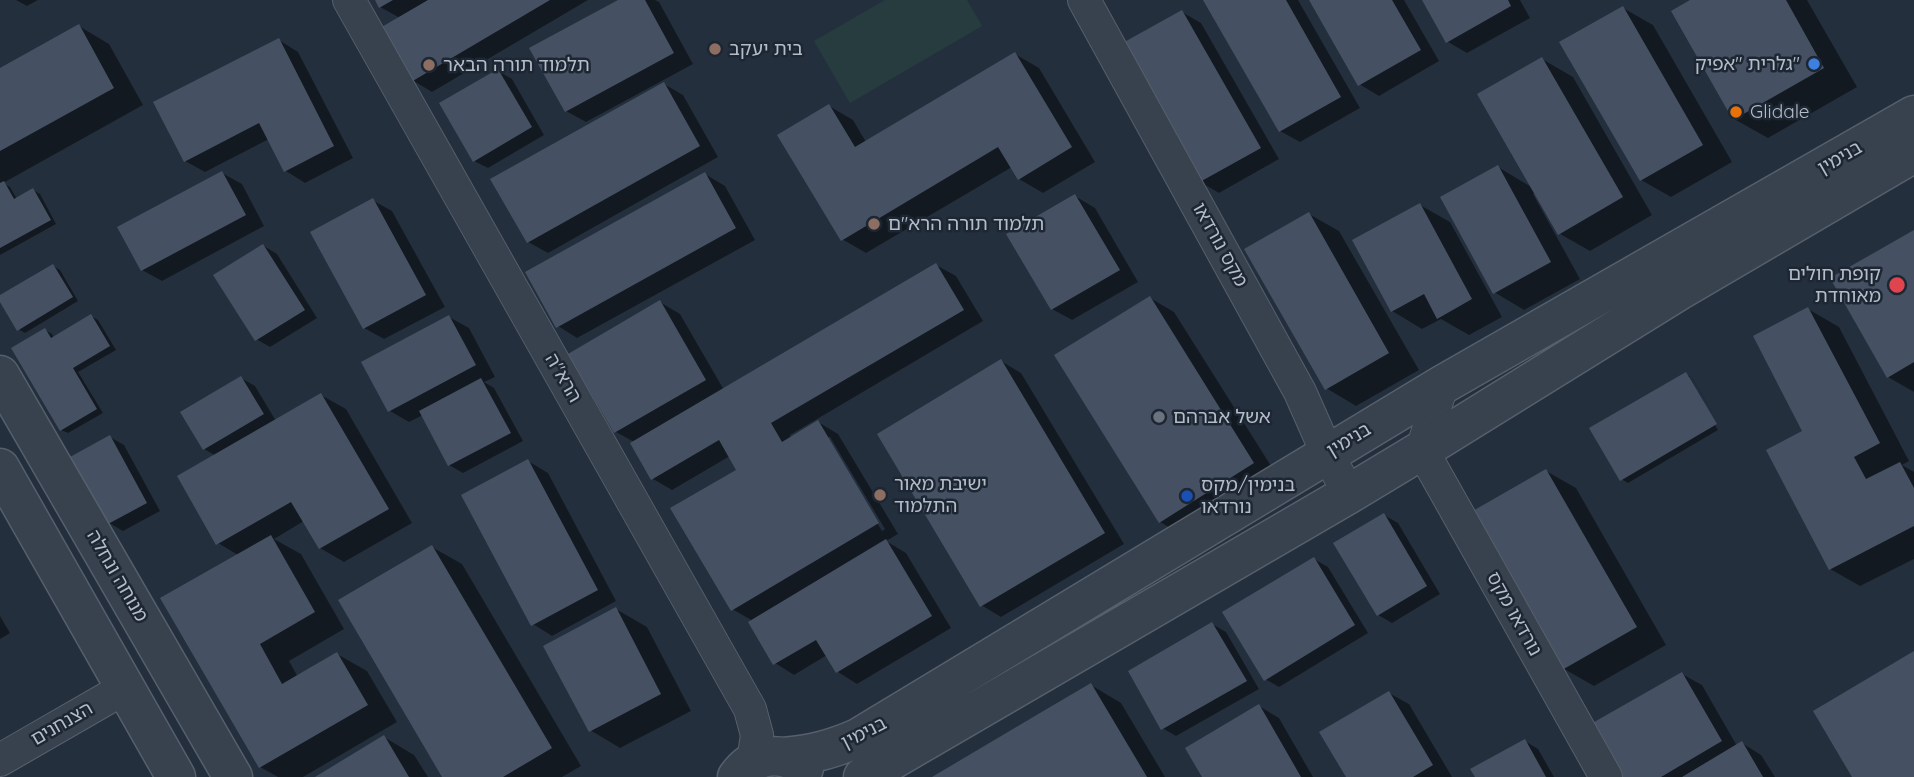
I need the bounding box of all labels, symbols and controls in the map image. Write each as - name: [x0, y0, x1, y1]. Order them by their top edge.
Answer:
- place label: בית יעקב: [729, 38, 803, 60]
- marker: בית יעקב: [707, 41, 723, 57]
- place label: גלרית "אפיק": [1695, 53, 1800, 75]
- place label: תלמוד תורה הבאר: [443, 54, 590, 76]
- marker: גלרית "אפיק": [1806, 56, 1822, 72]
- marker: תלמוד תורה הבאר: [421, 57, 437, 73]
- place label: Glidale: [1750, 101, 1810, 123]
- marker: Glidale: [1728, 104, 1744, 120]
- street label: בנימין: [1814, 136, 1866, 180]
- street label: מקס נורדאו: [1188, 199, 1252, 291]
- place label: תלמוד תורה הרא"ם: [888, 213, 1044, 235]
- marker: תלמוד תורה הרא"ם: [866, 216, 882, 232]
- place label: קופת חולים מאוחדת: [1788, 263, 1881, 307]
- marker: קופת חולים מאוחדת: [1887, 275, 1907, 295]
- street label: הרא"ה: [540, 349, 586, 407]
- place label: אשל אברהם: [1173, 406, 1271, 428]
- marker: אשל אברהם: [1151, 409, 1167, 425]
- street label: בנימין: [1323, 418, 1375, 462]
- place label: ישיבת מאור התלמוד: [894, 473, 987, 517]
- place label: בנימין/מקס נורדאו: [1201, 474, 1295, 518]
- marker: ישיבת מאור התלמוד: [872, 487, 888, 503]
- marker: בנימין/מקס נורדאו: [1179, 488, 1195, 504]
- street label: מנוחה ונחלה: [82, 526, 152, 626]
- street label: נורדאו מקס: [1482, 568, 1546, 660]
- street label: הצנחנים: [27, 697, 97, 751]
- street label: בנימין: [838, 712, 890, 754]

